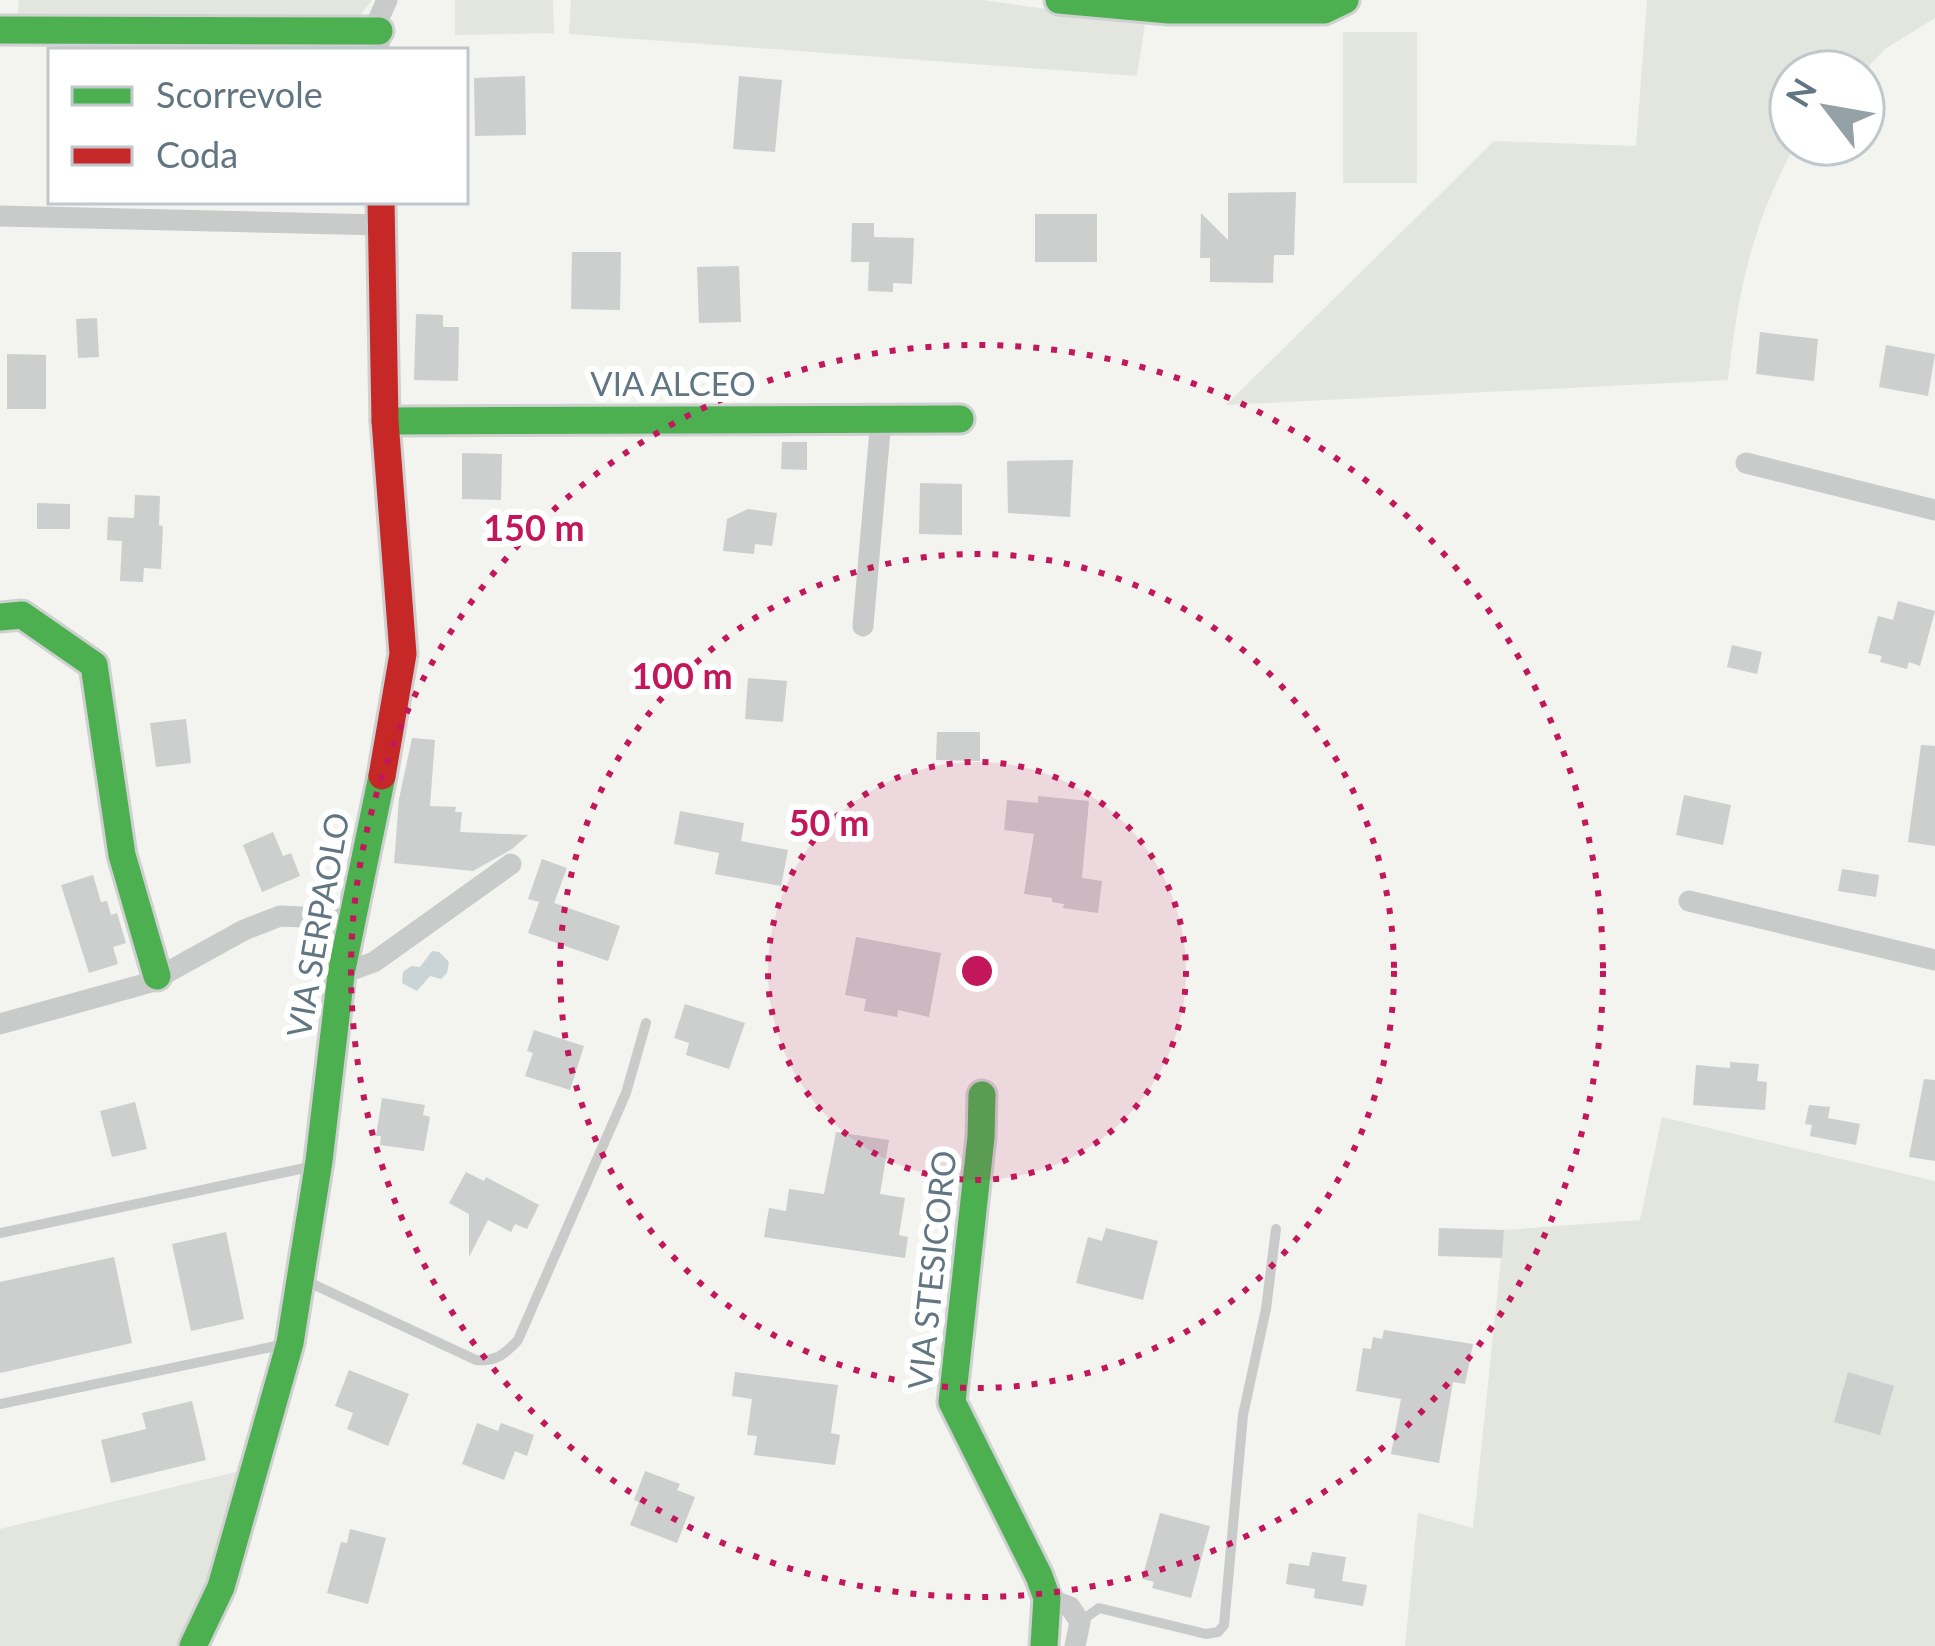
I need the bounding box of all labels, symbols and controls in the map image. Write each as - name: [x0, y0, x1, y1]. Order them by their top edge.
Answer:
- legend: [48, 48, 468, 204]
- north arrow: [1767, 48, 1887, 168]
- text: N: [1777, 71, 1824, 113]
- text: Scorrevole: [156, 72, 323, 116]
- text: Coda: [156, 132, 238, 176]
- street label: VIA ALCEO: [590, 363, 756, 403]
- text: 150 m: [483, 505, 585, 549]
- text: 100 m: [631, 653, 733, 697]
- text: 50 m: [789, 800, 869, 844]
- street label: VIA SERPAOLO: [278, 809, 356, 1040]
- centre of rings: [956, 950, 998, 992]
- street label: VIA STESICORO: [899, 1149, 963, 1391]

